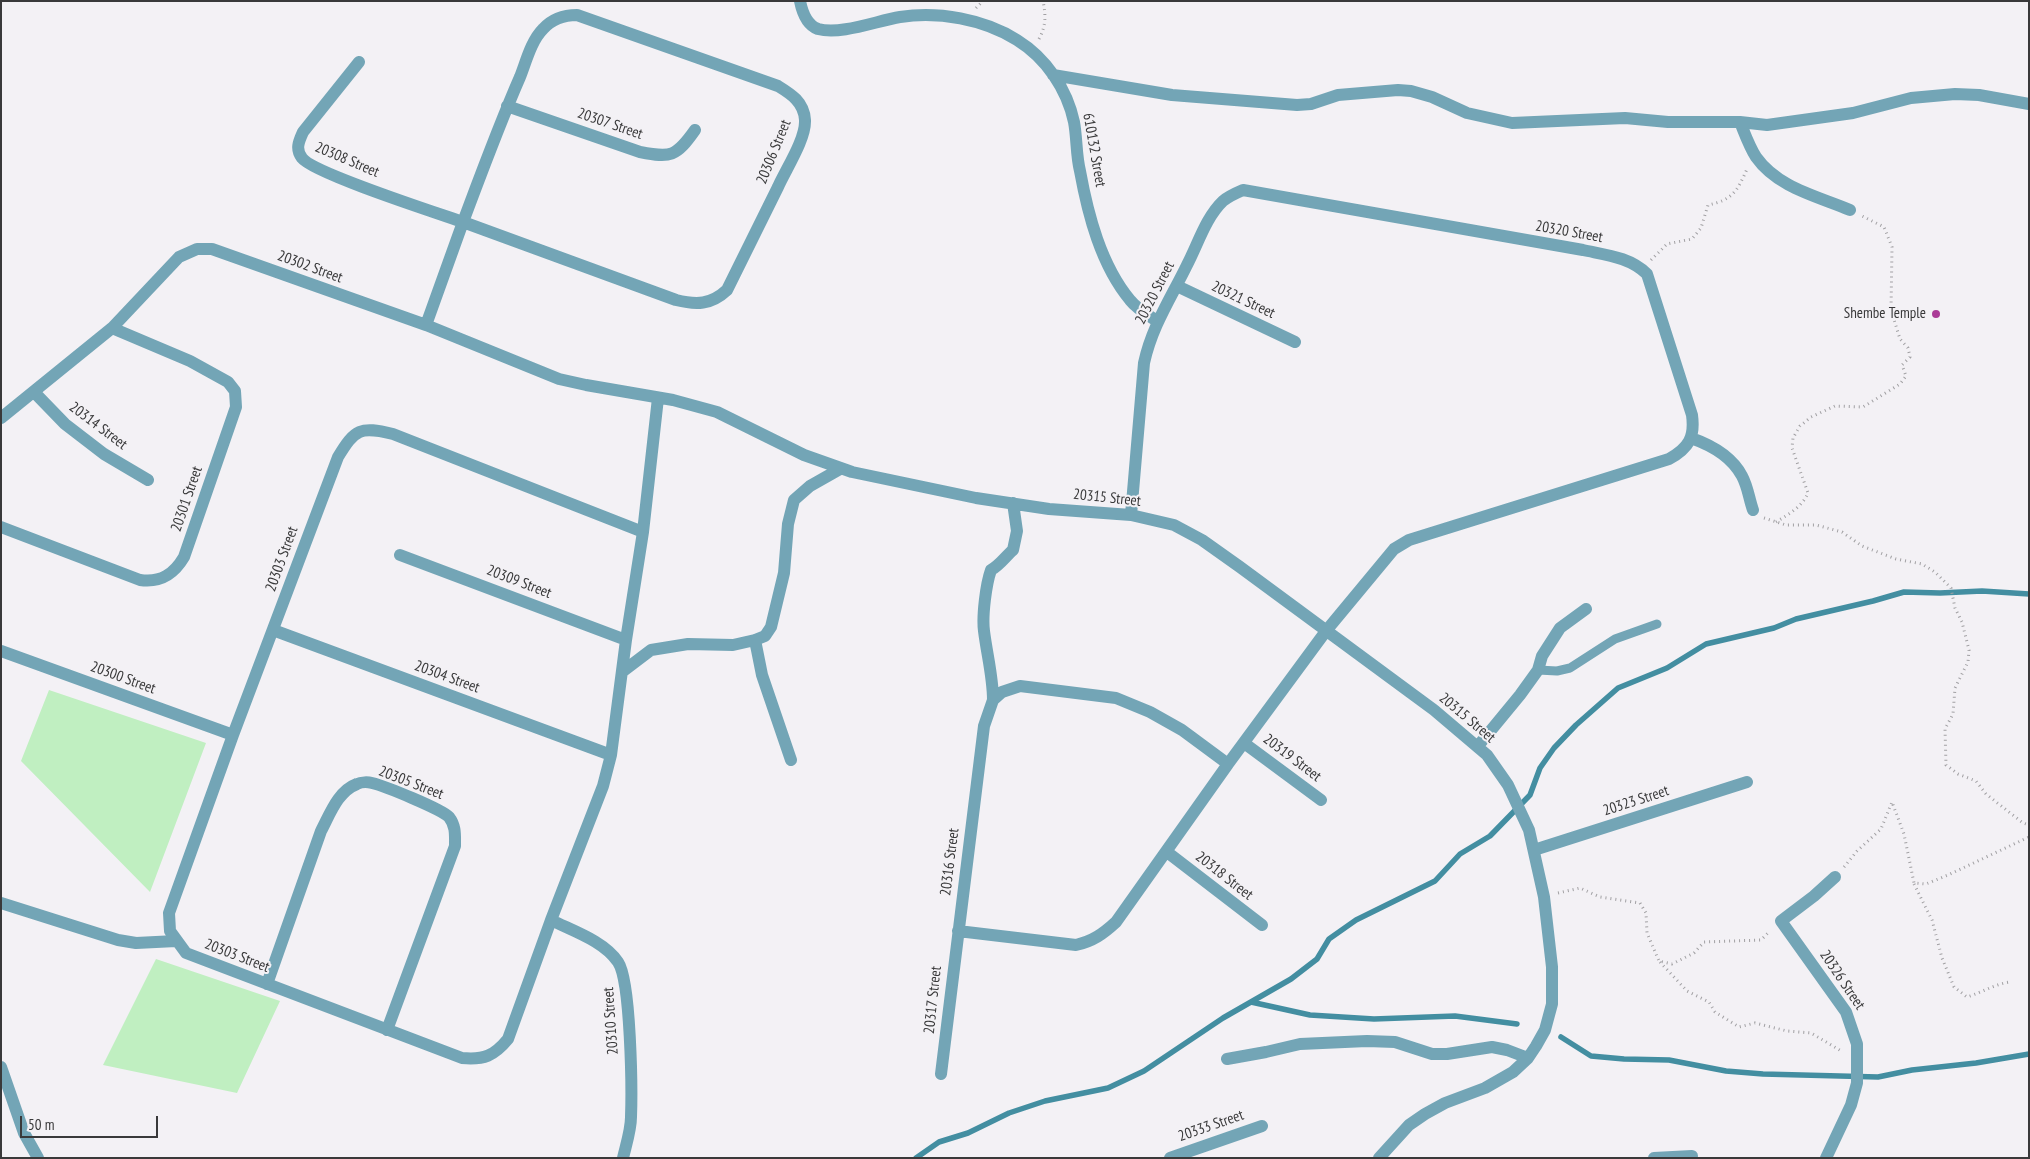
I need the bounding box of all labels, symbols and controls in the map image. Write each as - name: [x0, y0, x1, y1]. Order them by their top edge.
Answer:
- street label: 20307 Street: [575, 104, 645, 144]
- street label: 610132 Street: [1079, 112, 1109, 188]
- street label: 20306 Street: [753, 117, 795, 187]
- street label: 20308 Street: [312, 138, 382, 182]
- street label: 20320 Street: [1534, 217, 1604, 247]
- street label: 20302 Street: [275, 247, 345, 287]
- street label: 20320 Street: [1132, 259, 1178, 327]
- street label: 20321 Street: [1208, 277, 1278, 323]
- place label: Shembe Temple: [1844, 305, 1926, 323]
- marker: Shembe Temple: [1930, 308, 1942, 320]
- street label: 20314 Street: [65, 398, 131, 454]
- street label: 20301 Street: [167, 464, 207, 534]
- street label: 20315 Street: [1072, 485, 1142, 511]
- street label: 20303 Street: [262, 524, 302, 594]
- street label: 20309 Street: [484, 561, 554, 603]
- street label: 20304 Street: [412, 657, 482, 697]
- street label: 20300 Street: [88, 658, 158, 698]
- street label: 20315 Street: [1435, 689, 1499, 747]
- street label: 20319 Street: [1259, 730, 1325, 786]
- street label: 20305 Street: [376, 762, 446, 804]
- street label: 20323 Street: [1601, 782, 1671, 820]
- street label: 20316 Street: [937, 827, 963, 897]
- street label: 20318 Street: [1192, 848, 1256, 904]
- street label: 20303 Street: [202, 935, 272, 977]
- street label: 20326 Street: [1816, 947, 1868, 1013]
- street label: 20317 Street: [920, 965, 946, 1035]
- street label: 20310 Street: [600, 986, 622, 1056]
- scale bar: [22, 1106, 160, 1138]
- street label: 20333 Street: [1176, 1106, 1246, 1146]
- text: 50 m: [28, 1115, 54, 1134]

